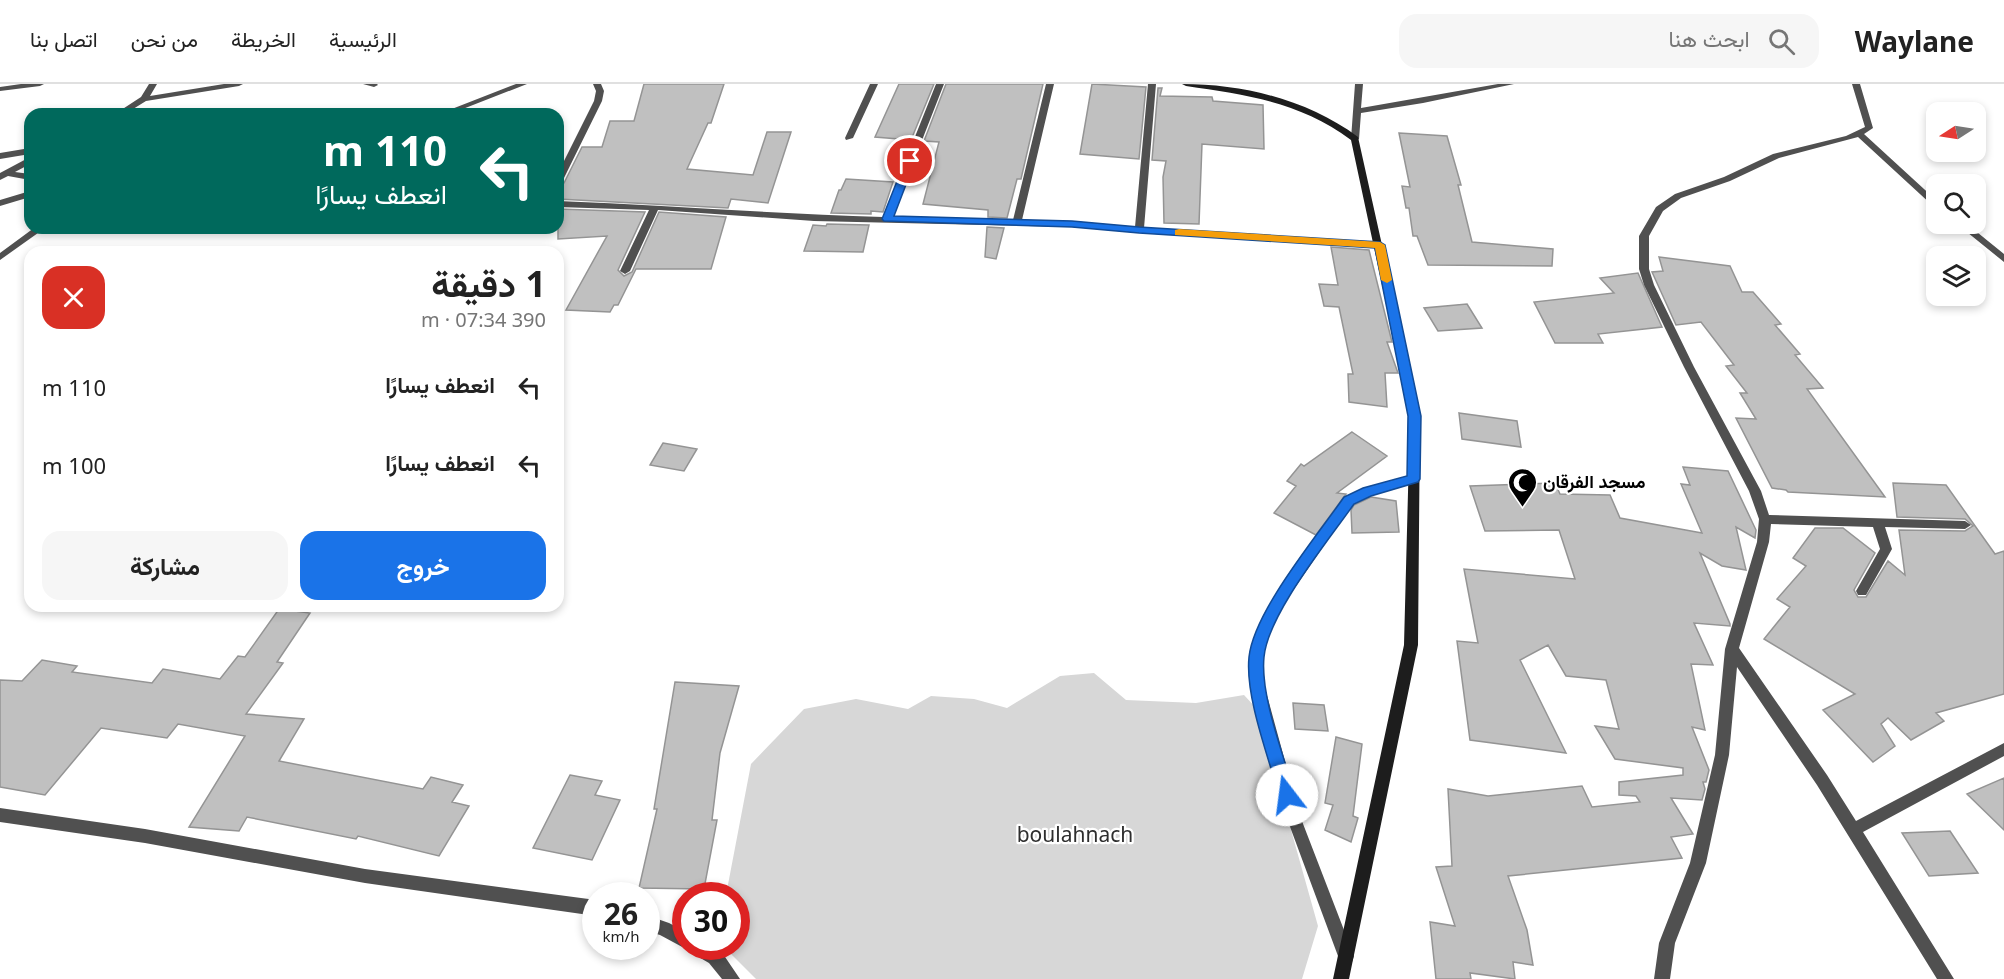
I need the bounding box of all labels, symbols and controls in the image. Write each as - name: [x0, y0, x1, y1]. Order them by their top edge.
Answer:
- search box: [1399, 14, 1819, 68]
- text: Waylane: [1855, 22, 1974, 60]
- text: ابحث هنا: [1668, 23, 1750, 53]
- text: اتصل بنا: [30, 25, 98, 53]
- text: من نحن: [131, 25, 198, 53]
- text: الخريطة: [231, 25, 296, 53]
- text: الرئيسية: [329, 25, 397, 53]
- icon: search: [1765, 25, 1798, 58]
- north arrow: [1926, 102, 1986, 162]
- map controls: [1926, 102, 1986, 306]
- text: 110 m: [323, 121, 447, 178]
- icon: left: [468, 132, 546, 210]
- pin: [884, 135, 935, 186]
- icon: arrive: [893, 144, 926, 177]
- button: search: [1926, 174, 1986, 234]
- text: انعطف يسارًا: [315, 175, 447, 212]
- button: layers: [1926, 246, 1986, 306]
- text: 1 دقيقة: [431, 259, 546, 308]
- button: close: [42, 266, 105, 329]
- text: 390 m · 07:34: [421, 306, 546, 333]
- text: انعطف يسارًا: [385, 369, 495, 399]
- icon: left: [513, 371, 546, 404]
- text: 110 m: [42, 372, 106, 402]
- text: انعطف يسارًا: [385, 447, 495, 477]
- icon: left: [513, 449, 546, 482]
- text: 100 m: [42, 450, 106, 480]
- mosque icon: مسجد الفرقان: [1506, 466, 1538, 508]
- place label: مسجد الفرقان: [1543, 469, 1646, 493]
- button: مشاركة: [42, 531, 288, 600]
- button: خروج: [300, 531, 546, 600]
- position arrow: [1255, 763, 1319, 827]
- park label: boulahnach: [1017, 820, 1133, 848]
- speed limit sign: 30: [672, 882, 750, 960]
- text: 26: [604, 893, 638, 934]
- text: km/h: [603, 926, 639, 946]

